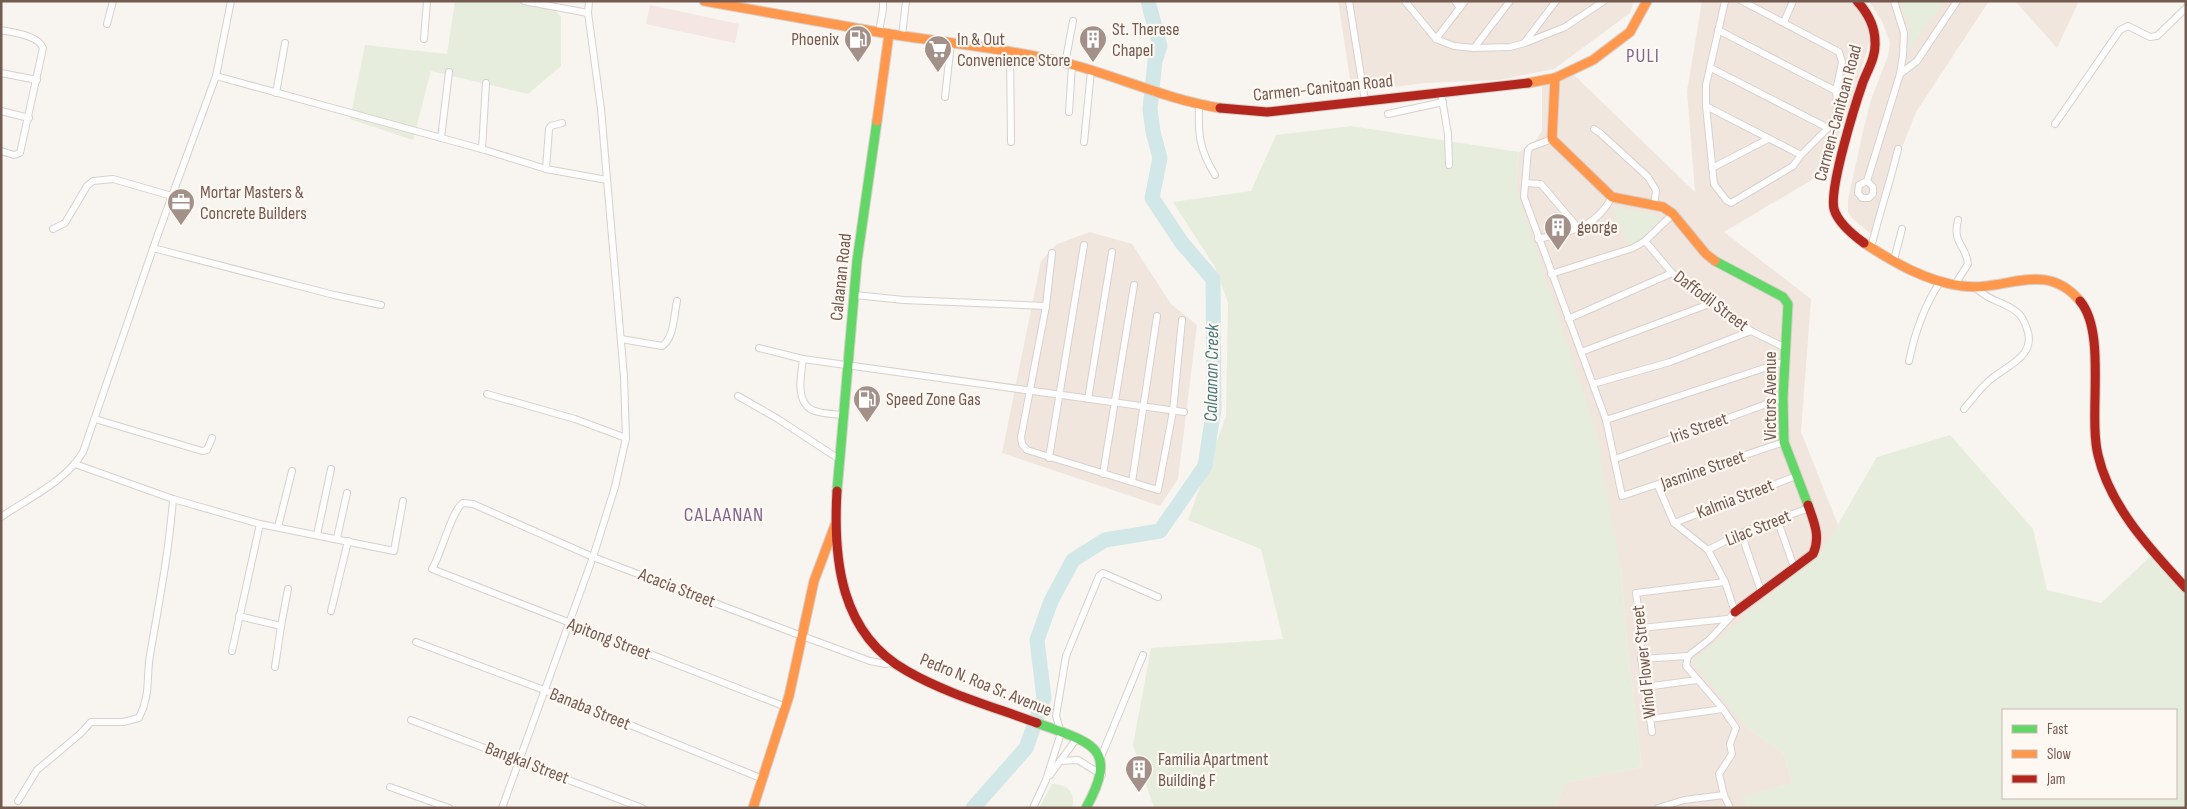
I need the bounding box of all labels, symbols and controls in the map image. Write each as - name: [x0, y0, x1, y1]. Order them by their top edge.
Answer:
- place label: St. Therese Chapel: [1112, 19, 1180, 61]
- fuel station icon: Phoenix: [843, 24, 873, 63]
- building icon: St. Therese Chapel: [1078, 24, 1108, 63]
- place label: Phoenix: [791, 29, 839, 50]
- place label: In & Out Convenience Store: [957, 29, 1071, 71]
- supermarket icon: In & Out Convenience Store: [923, 34, 953, 73]
- street label: Carmen-Canitoan Road: [1810, 43, 1866, 183]
- district label: PULI: [1626, 44, 1660, 68]
- street label: Carmen-Canitoan Road: [1252, 70, 1394, 106]
- place label: Mortar Masters & Concrete Builders: [200, 182, 307, 224]
- office icon: Mortar Masters & Concrete Builders: [166, 187, 196, 226]
- building icon: george: [1543, 212, 1573, 251]
- place label: george: [1577, 217, 1618, 238]
- street label: Calaanan Road: [826, 232, 856, 322]
- street label: Daffodil Street: [1669, 266, 1753, 336]
- water label: Calaanan Creek: [1200, 323, 1224, 422]
- street label: Victors Avenue: [1760, 351, 1781, 441]
- fuel station icon: Speed Zone Gas: [852, 384, 882, 423]
- place label: Speed Zone Gas: [886, 389, 981, 410]
- street label: Iris Street: [1667, 408, 1731, 448]
- street label: Jasmine Street: [1657, 446, 1748, 495]
- street label: Kalmia Street: [1693, 475, 1777, 523]
- district label: CALAANAN: [684, 503, 764, 527]
- street label: Lilac Street: [1722, 505, 1794, 551]
- street label: Acacia Street: [635, 563, 719, 612]
- street label: Wind Flower Street: [1628, 604, 1660, 720]
- street label: Apitong Street: [564, 613, 654, 665]
- street label: Pedro N. Roa Sr. Avenue: [917, 649, 1055, 721]
- street label: Banaba Street: [547, 683, 634, 735]
- legend: [2002, 709, 2177, 799]
- text: Fast: [2047, 720, 2069, 739]
- street label: Bangkal Street: [482, 737, 572, 789]
- text: Slow: [2047, 745, 2071, 764]
- place label: Familia Apartment Building F: [1158, 749, 1269, 791]
- building icon: Familia Apartment Building F: [1124, 754, 1154, 793]
- text: Jam: [2046, 770, 2065, 789]

